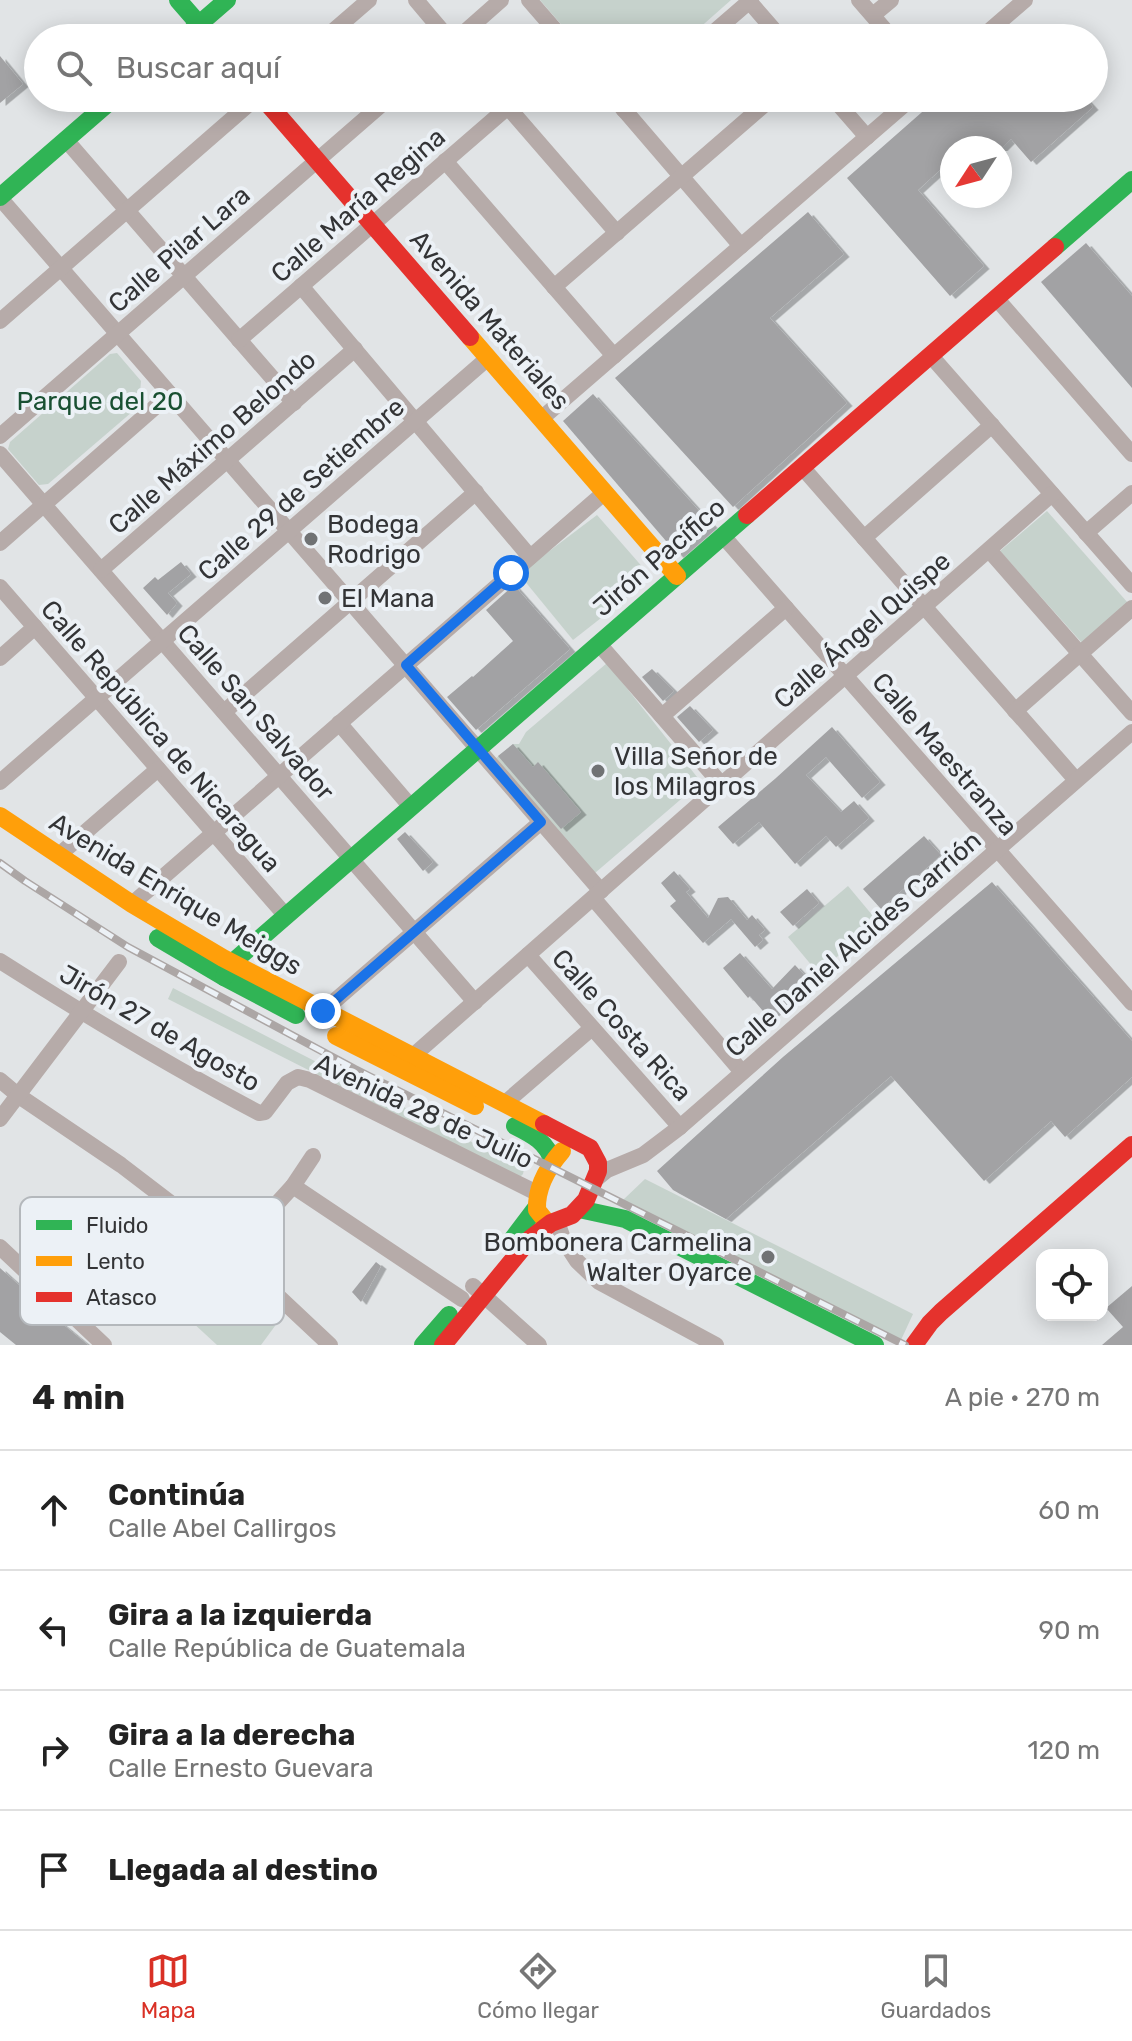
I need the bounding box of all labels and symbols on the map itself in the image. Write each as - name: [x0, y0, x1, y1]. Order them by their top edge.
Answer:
- street label: Calle María Regina: [265, 121, 452, 289]
- north arrow: [940, 136, 1012, 208]
- street label: Calle Pilar Lara: [102, 179, 257, 319]
- street label: Avenida Materiales: [403, 224, 576, 416]
- street label: Calle Máximo Belondo: [102, 344, 322, 541]
- park label: Parque del 20: [17, 386, 183, 417]
- street label: Calle 29 de Setiembre: [192, 391, 411, 587]
- street label: Jirón Pacífico: [587, 492, 732, 623]
- place label: Bodega Rodrigo: [327, 509, 421, 570]
- marker: Bodega Rodrigo: [302, 530, 320, 548]
- street label: Calle Ángel Quispe: [768, 545, 957, 715]
- route start: [493, 555, 529, 591]
- place label: El Mana: [341, 583, 435, 614]
- marker: El Mana: [316, 589, 334, 607]
- street label: Calle República de Nicaragua: [34, 594, 287, 879]
- street label: Calle San Salvador: [171, 618, 341, 807]
- street label: Calle Maestranza: [865, 667, 1024, 842]
- place label: Villa Señor de los Milagros: [614, 741, 778, 802]
- marker: Villa Señor de los Milagros: [589, 762, 607, 780]
- street label: Avenida Enrique Meiggs: [44, 807, 308, 982]
- street label: Calle Daniel Alcides Carrión: [719, 825, 987, 1064]
- street label: Calle Costa Rica: [545, 943, 698, 1108]
- street label: Jirón 27 de Agosto: [54, 958, 265, 1098]
- route end: [305, 993, 341, 1029]
- street label: Avenida 28 de Julio: [310, 1047, 538, 1176]
- legend: [20, 1197, 284, 1325]
- text: Fluido: [86, 1212, 148, 1239]
- place label: Bombonera Carmelina Walter Oyarce: [484, 1227, 752, 1288]
- text: Lento: [86, 1248, 145, 1275]
- marker: Bombonera Carmelina Walter Oyarce: [759, 1248, 777, 1266]
- text: Atasco: [86, 1284, 157, 1311]

